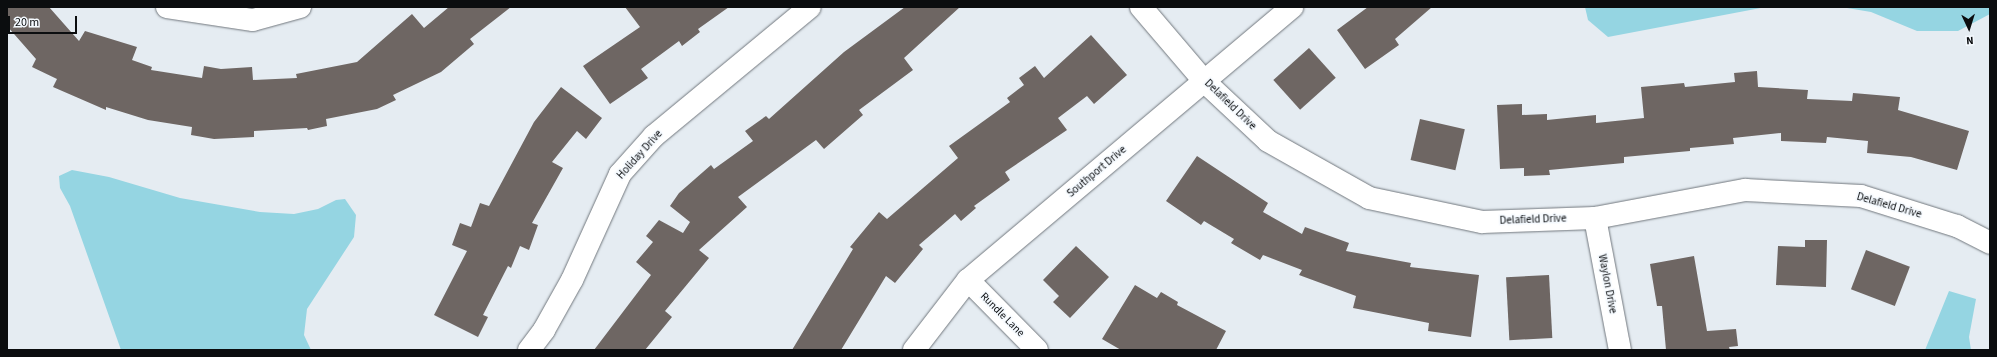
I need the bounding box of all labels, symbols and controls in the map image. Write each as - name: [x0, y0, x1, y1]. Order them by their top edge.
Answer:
- scale bar: [10, 8, 79, 34]
- north arrow: [1949, 8, 1989, 48]
- text: 20 m: [15, 14, 39, 31]
- text: N: [1966, 33, 1974, 48]
- street label: Delafield Drive: [1201, 77, 1259, 133]
- street label: Holiday Drive: [615, 128, 665, 182]
- street label: Southport Drive: [1065, 143, 1129, 201]
- street label: Delafield Drive: [1855, 190, 1923, 222]
- street label: Delafield Drive: [1499, 212, 1567, 228]
- street label: Waylon Drive: [1595, 253, 1619, 315]
- street label: Rundle Lane: [977, 290, 1027, 340]

